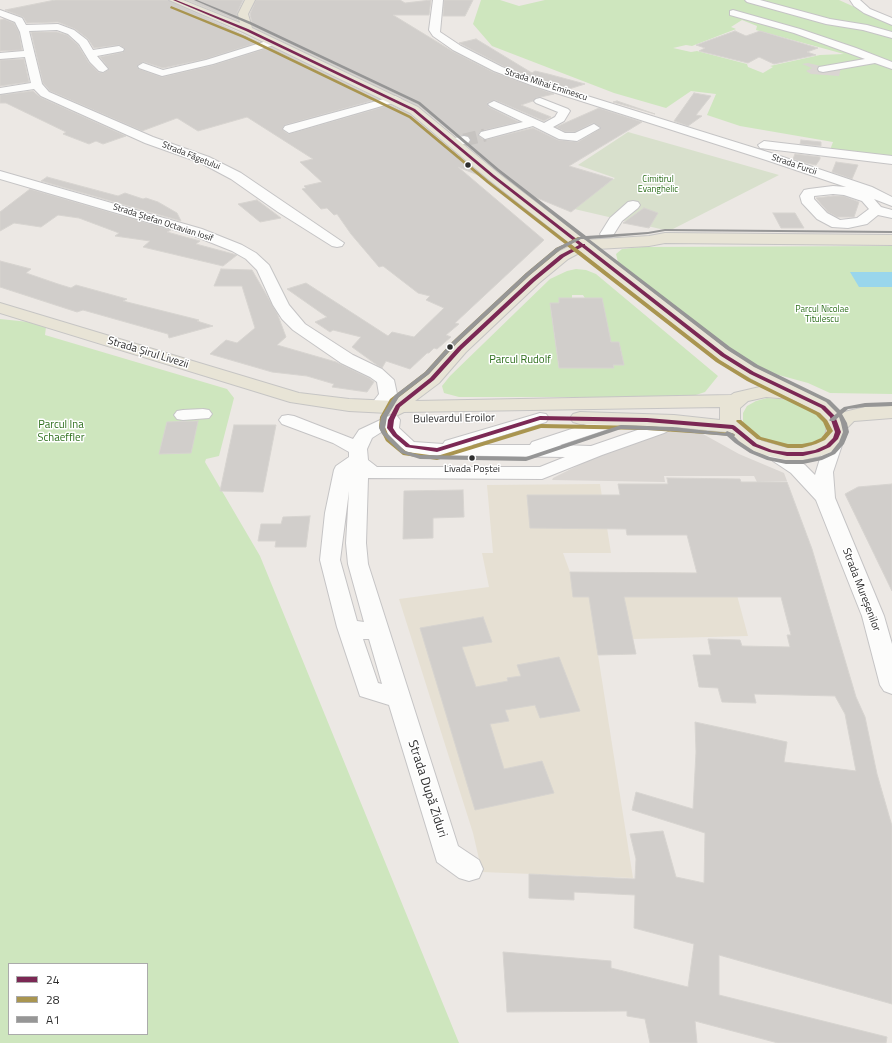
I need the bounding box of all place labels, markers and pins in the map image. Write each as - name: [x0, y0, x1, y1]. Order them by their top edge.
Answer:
- unlabelled marker: [463, 160, 473, 170]
- unlabelled marker: [445, 342, 455, 352]
- marker: Livada Poștei: [467, 453, 477, 463]
- place label: Livada Poștei: [444, 464, 500, 476]

